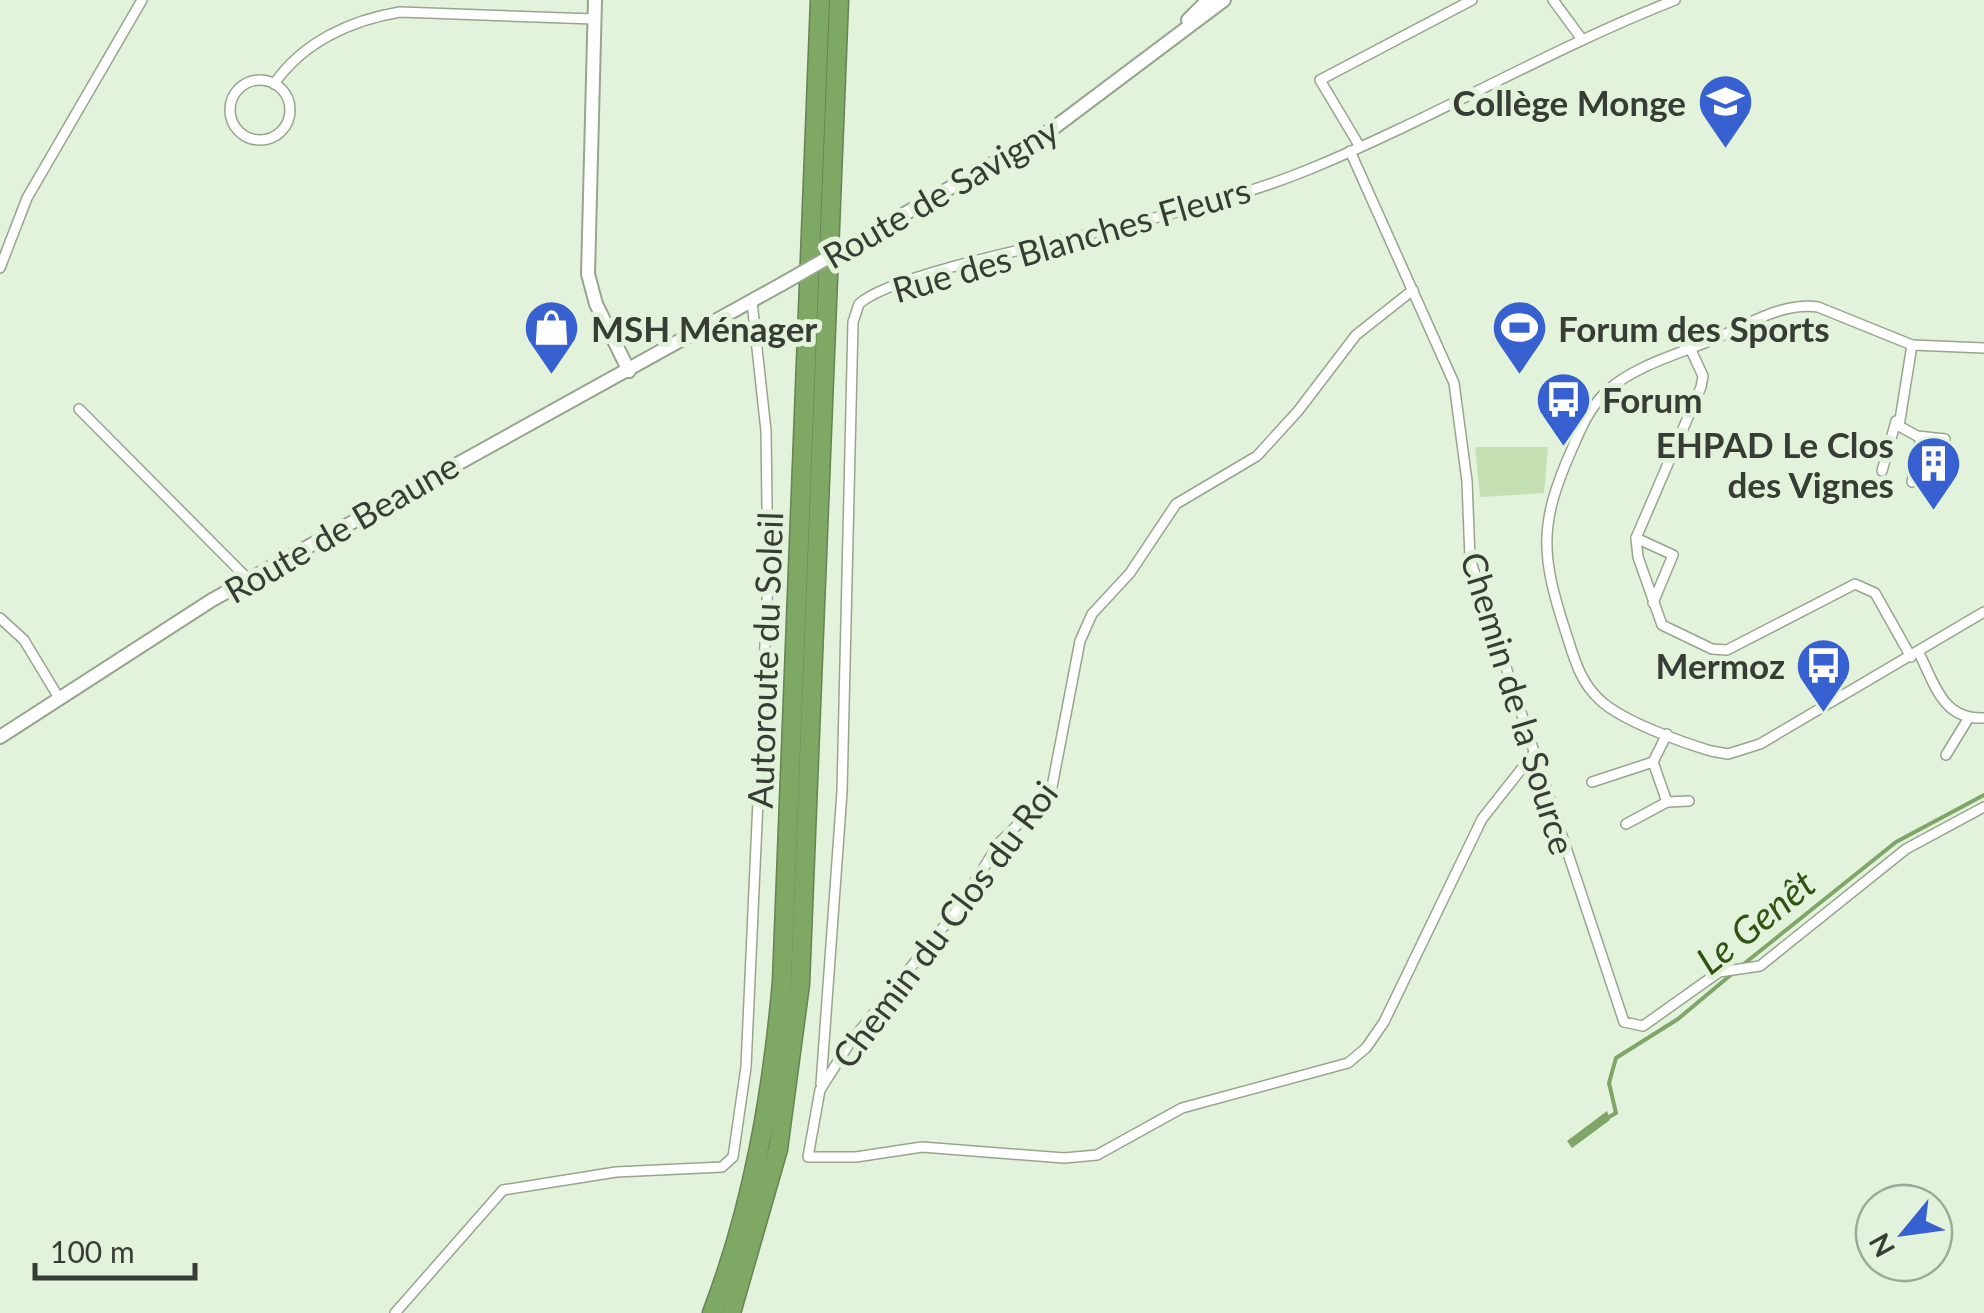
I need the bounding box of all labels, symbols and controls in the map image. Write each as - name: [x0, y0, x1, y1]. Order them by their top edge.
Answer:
- school or university icon: Collège Monge: [1695, 72, 1755, 151]
- place label: Collège Monge: [1452, 81, 1686, 123]
- street label: Route de Savigny: [815, 108, 1065, 276]
- street label: Rue des Blanches Fleurs: [887, 168, 1255, 310]
- shop icon: MSH Ménager: [522, 298, 582, 377]
- sports icon: Forum des Sports: [1489, 298, 1549, 377]
- place label: MSH Ménager: [591, 307, 817, 349]
- place label: Forum des Sports: [1558, 307, 1830, 349]
- bus stop icon: Forum: [1533, 369, 1593, 448]
- place label: Forum: [1602, 378, 1702, 420]
- place label: EHPAD Le Clos des Vignes: [1656, 423, 1894, 505]
- building icon: EHPAD Le Clos des Vignes: [1903, 434, 1963, 513]
- street label: Route de Beaune: [217, 443, 465, 611]
- street label: Autoroute du Soleil: [738, 511, 790, 809]
- street label: Chemin de la Source: [1453, 547, 1585, 859]
- bus stop icon: Mermoz: [1794, 635, 1854, 714]
- place label: Mermoz: [1656, 644, 1785, 686]
- street label: Chemin du Clos du Roi: [823, 772, 1065, 1076]
- water label: Le Genêt: [1686, 859, 1824, 983]
- north arrow: [1854, 1183, 1954, 1283]
- scale bar: [35, 1218, 195, 1280]
- text: N: [1861, 1228, 1901, 1263]
- text: 100 m: [50, 1233, 135, 1269]

